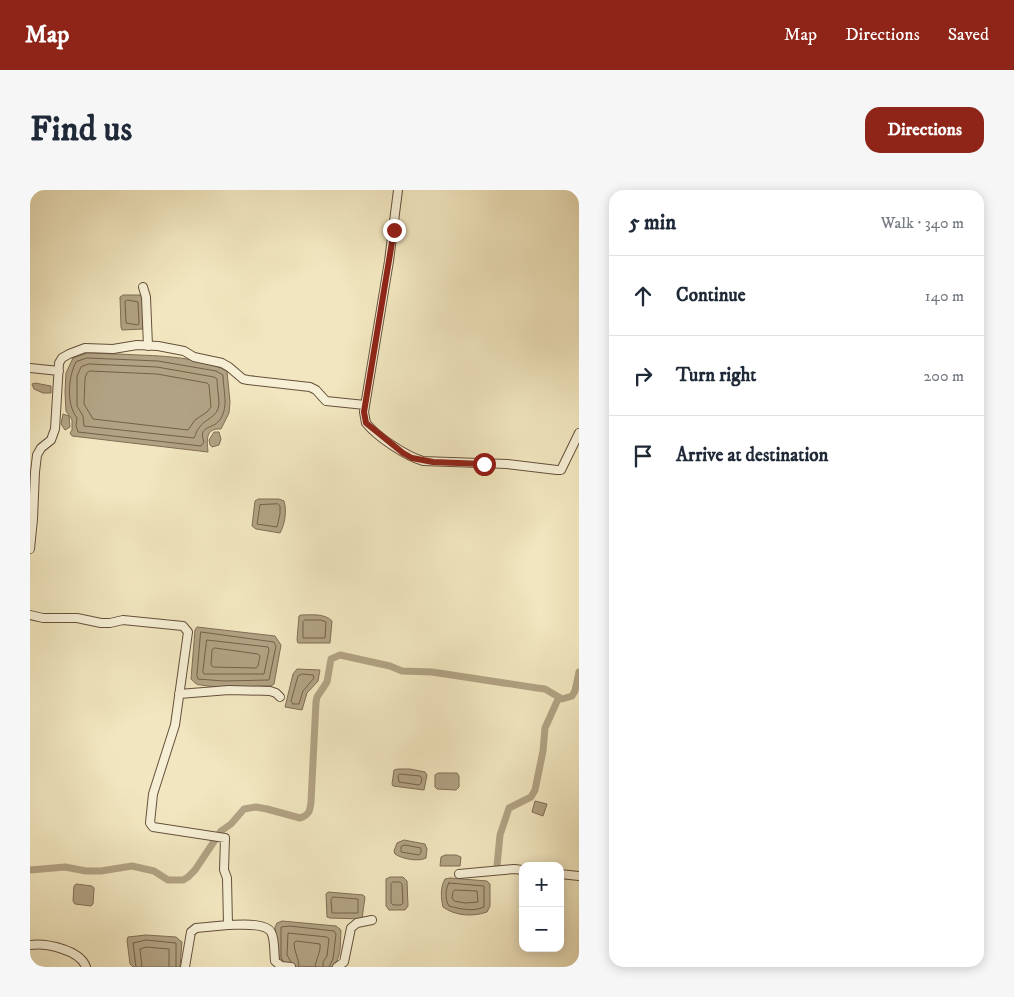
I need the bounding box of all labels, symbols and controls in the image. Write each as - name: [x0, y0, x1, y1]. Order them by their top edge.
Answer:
- text: Map: [25, 20, 69, 50]
- text: Map: [784, 24, 817, 46]
- text: Directions: [845, 24, 920, 46]
- text: Saved: [948, 24, 989, 46]
- button: Directions: [865, 107, 984, 153]
- text: Find us: [30, 108, 132, 152]
- text: 5 min: [629, 210, 676, 236]
- text: Walk · 340 m: [881, 213, 964, 233]
- route end: [383, 219, 406, 242]
- icon: ahead: [629, 282, 657, 310]
- text: Continue: [676, 284, 746, 307]
- text: 140 m: [925, 286, 964, 306]
- icon: right: [629, 362, 657, 390]
- text: Turn right: [676, 364, 756, 387]
- text: 200 m: [923, 366, 964, 386]
- icon: arrive: [629, 442, 657, 470]
- text: Arrive at destination: [676, 444, 828, 467]
- route start: [473, 453, 496, 476]
- map controls: [519, 862, 564, 952]
- button: +: [519, 862, 564, 907]
- button: −: [519, 907, 564, 952]

